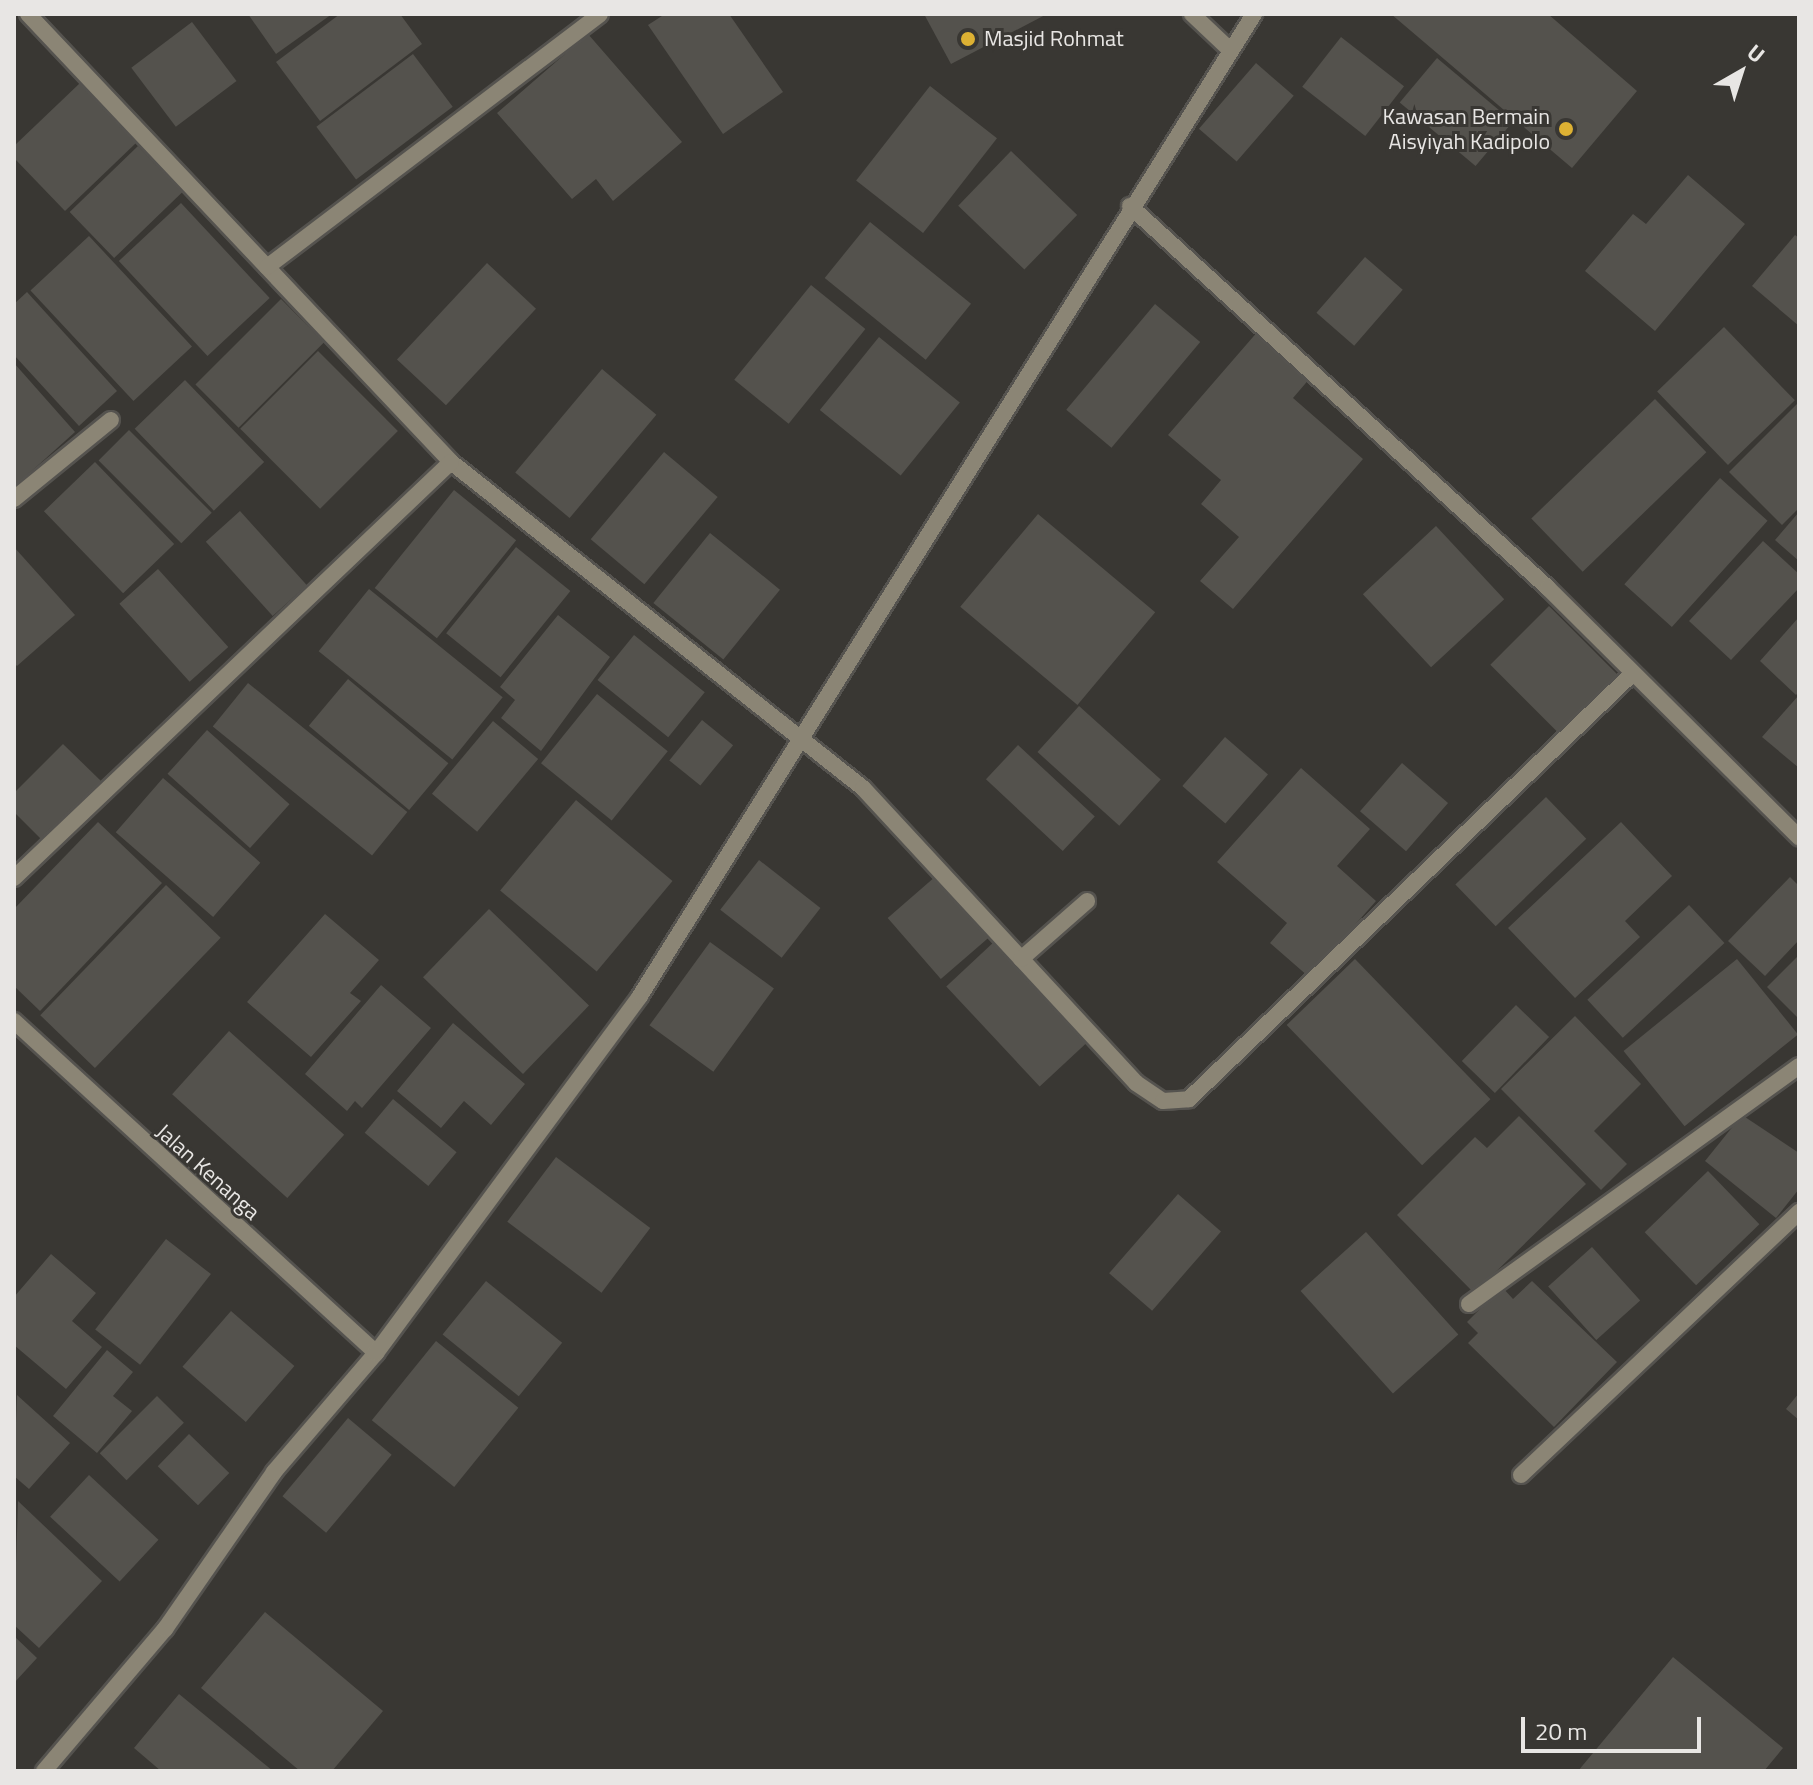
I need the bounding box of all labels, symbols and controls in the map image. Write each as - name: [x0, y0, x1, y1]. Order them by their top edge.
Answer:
- place label: Masjid Rohmat: [984, 26, 1124, 52]
- marker: Masjid Rohmat: [959, 30, 977, 48]
- north arrow: [1701, 32, 1781, 112]
- text: U: [1740, 36, 1772, 71]
- place label: Kawasan Bermain Aisyiyah Kadipolo: [1383, 103, 1550, 154]
- marker: Kawasan Bermain Aisyiyah Kadipolo: [1557, 120, 1575, 138]
- street label: Jalan Kenanga: [151, 1119, 265, 1225]
- scale bar: [1525, 1701, 1705, 1751]
- text: 20 m: [1535, 1713, 1587, 1749]

